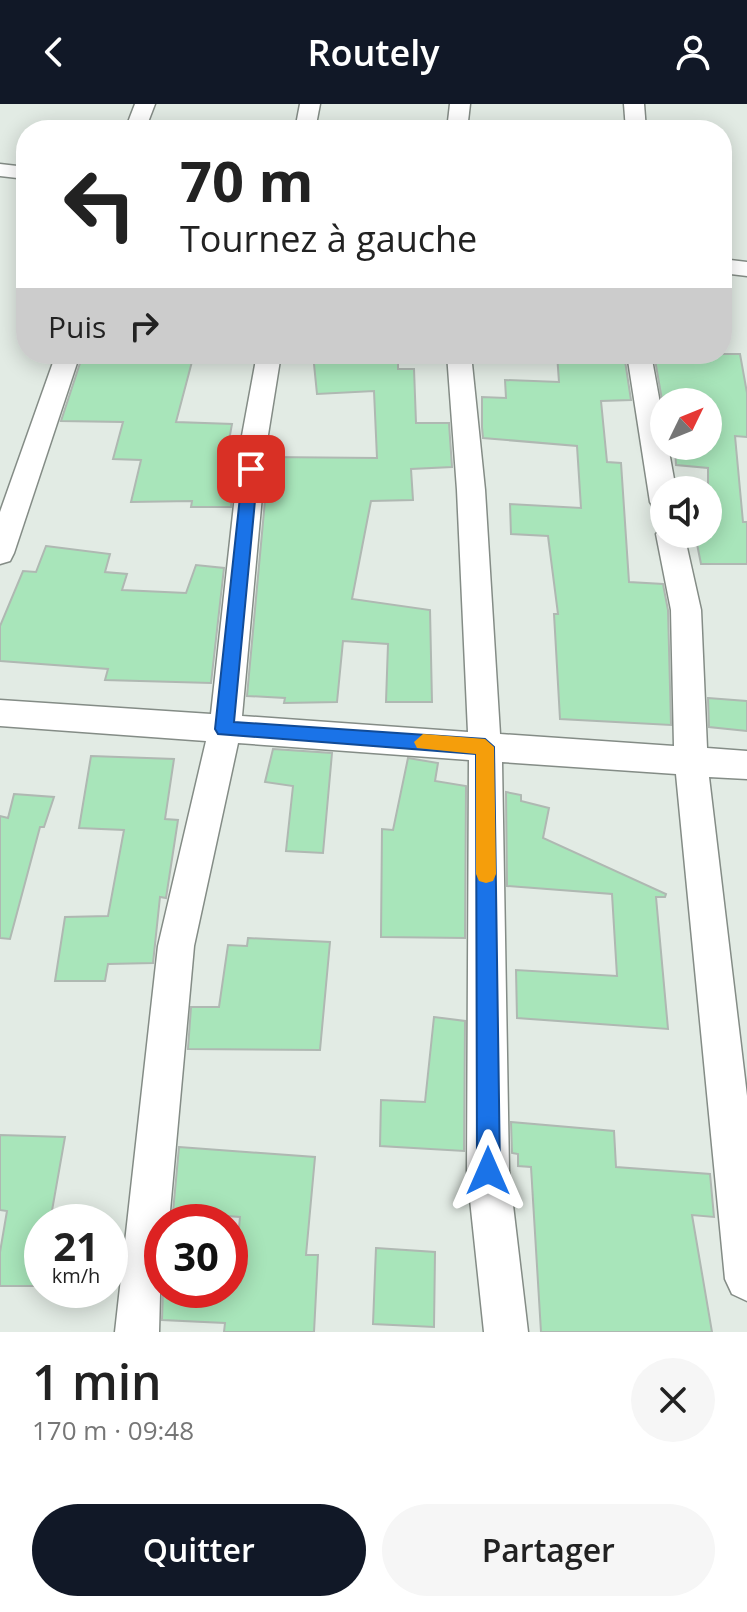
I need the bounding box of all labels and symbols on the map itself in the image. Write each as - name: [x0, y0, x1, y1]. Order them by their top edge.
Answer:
- north arrow: [650, 388, 722, 460]
- pin: [217, 435, 285, 503]
- position arrow: [446, 1129, 530, 1213]
- speed limit sign: 30: [144, 1204, 248, 1308]

